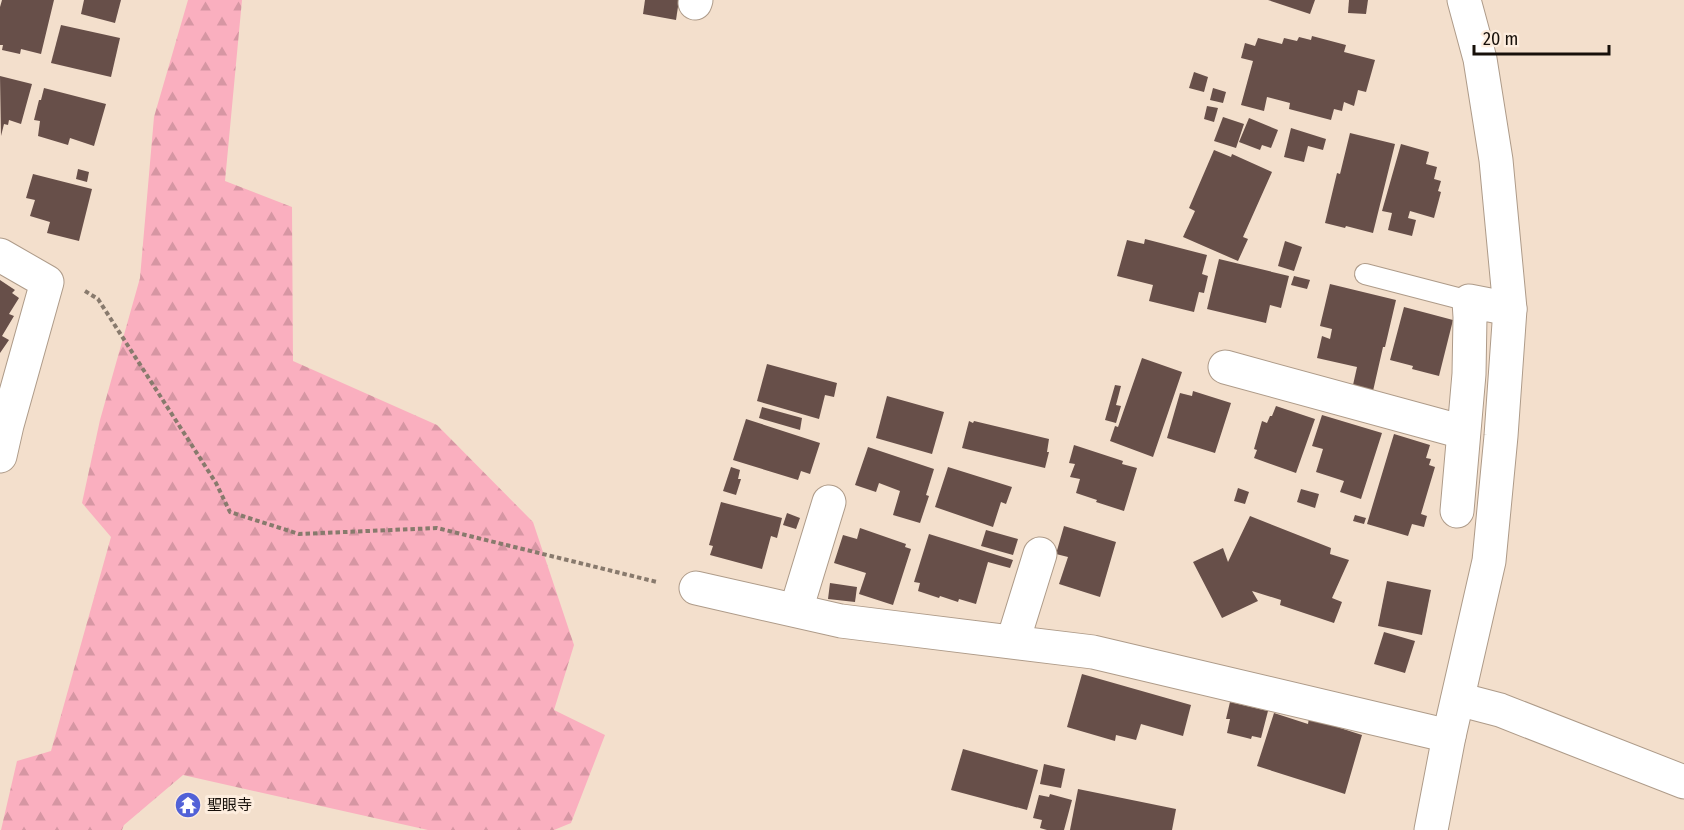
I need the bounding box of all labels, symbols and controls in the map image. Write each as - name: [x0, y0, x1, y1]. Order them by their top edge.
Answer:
- scale bar: [1474, 18, 1609, 56]
- text: 20 m: [1483, 28, 1518, 50]
- temple icon: 聖眼寺: [173, 790, 203, 820]
- place label: 聖眼寺: [207, 796, 252, 814]

